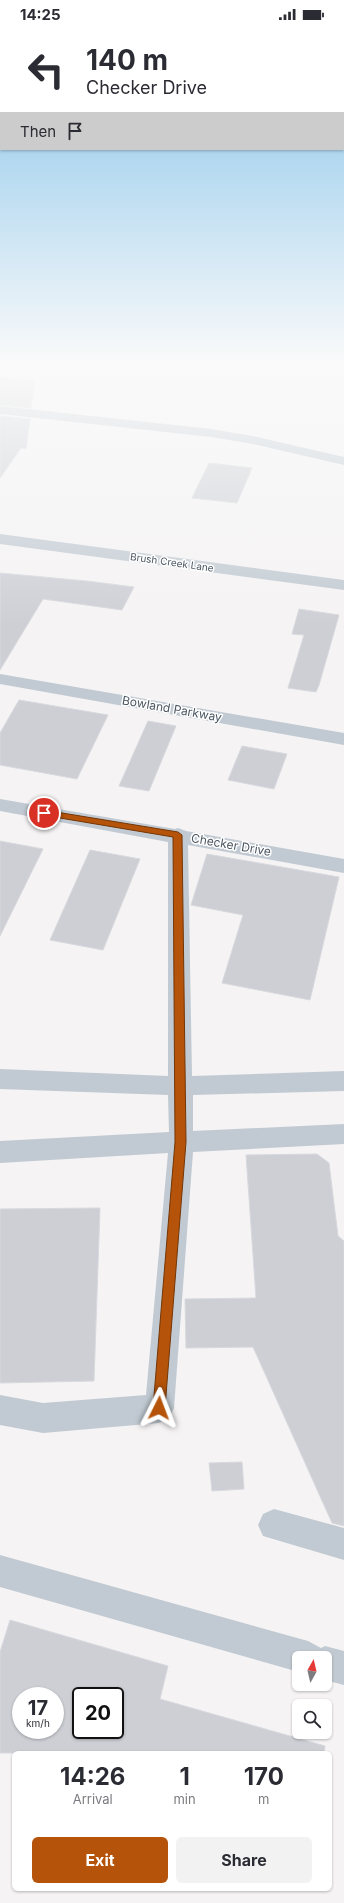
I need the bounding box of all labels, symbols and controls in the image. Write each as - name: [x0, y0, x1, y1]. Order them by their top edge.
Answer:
- text: 14:25: [20, 5, 61, 24]
- text: 140 m: [86, 43, 168, 77]
- icon: left: [20, 44, 72, 96]
- text: Checker Drive: [86, 77, 207, 98]
- icon: arrive: [64, 120, 86, 142]
- text: Then: [20, 122, 56, 141]
- street label: Brush Creek Lane: [130, 550, 215, 574]
- street label: Bowland Parkway: [121, 692, 223, 725]
- pin: [27, 796, 61, 830]
- icon: arrive: [33, 802, 55, 824]
- street label: Checker Drive: [190, 830, 272, 859]
- position arrow: [138, 1387, 180, 1429]
- north arrow: [292, 1651, 332, 1691]
- map controls: [292, 1651, 332, 1739]
- speed limit sign: 20: [72, 1687, 124, 1739]
- text: 17: [28, 1696, 48, 1720]
- button: search: [292, 1699, 332, 1739]
- text: km/h: [26, 1717, 50, 1729]
- text: 14:26: [60, 1762, 125, 1791]
- text: 1: [179, 1762, 190, 1791]
- text: 170: [244, 1762, 284, 1791]
- text: Arrival: [73, 1791, 113, 1807]
- text: min: [173, 1791, 196, 1807]
- text: m: [258, 1791, 270, 1807]
- button: Exit: [32, 1837, 168, 1883]
- button: Share: [176, 1837, 312, 1883]

